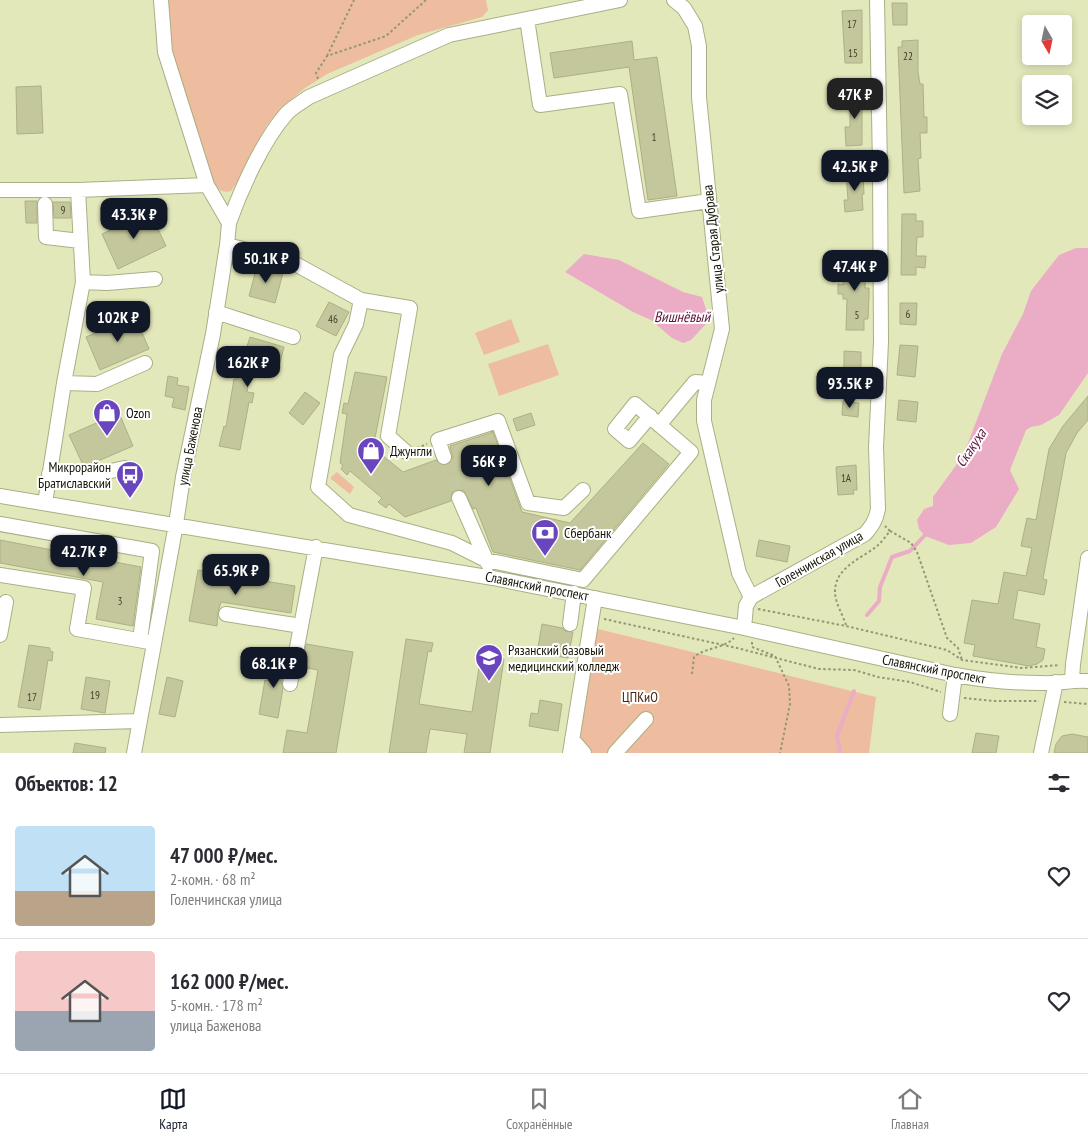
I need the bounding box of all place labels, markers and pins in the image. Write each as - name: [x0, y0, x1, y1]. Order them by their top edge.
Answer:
- pin: 47K ₽: [820, 78, 890, 120]
- pin: 42.5K ₽: [809, 150, 901, 192]
- pin: 43.3K ₽: [88, 198, 180, 240]
- pin: 50.1K ₽: [220, 242, 312, 284]
- pin: 47.4K ₽: [809, 250, 901, 292]
- pin: 102K ₽: [77, 300, 159, 343]
- pin: 162K ₽: [207, 346, 289, 388]
- pin: 93.5K ₽: [804, 366, 896, 409]
- shop icon: Ozon: [92, 398, 122, 437]
- place label: Ozon: [126, 404, 151, 422]
- shop icon: Джунгли: [356, 436, 386, 475]
- place label: Джунгли: [390, 442, 432, 460]
- pin: 56K ₽: [454, 444, 524, 487]
- place label: Микрорайон Братиславский: [38, 458, 111, 492]
- bus stop icon: Микрорайон Братиславский: [115, 460, 145, 499]
- bank icon: Сбербанк: [530, 518, 560, 557]
- place label: Сбербанк: [564, 524, 612, 542]
- pin: 42.7K ₽: [38, 534, 130, 577]
- pin: 65.9K ₽: [190, 554, 282, 596]
- place label: Рязанский базовый медицинский колледж: [508, 641, 620, 675]
- school or university icon: Рязанский базовый медицинский колледж: [474, 643, 504, 682]
- pin: 68.1K ₽: [228, 646, 320, 689]

